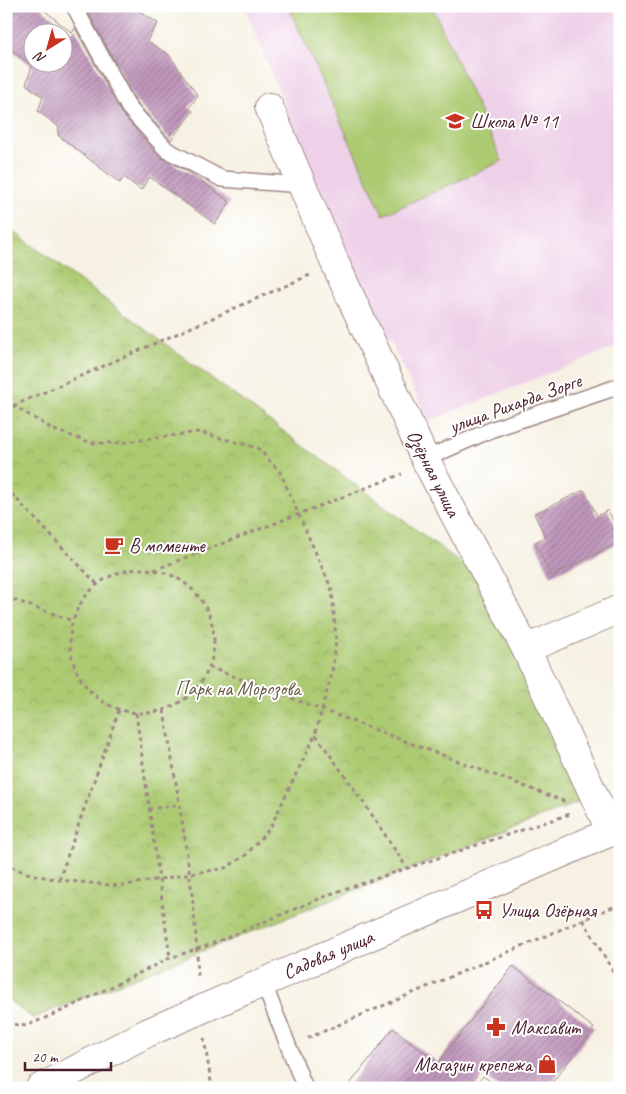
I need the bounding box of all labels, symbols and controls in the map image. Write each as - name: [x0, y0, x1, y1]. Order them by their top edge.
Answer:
- north arrow: [22, 22, 72, 72]
- text: N: [30, 47, 49, 67]
- place label: Школа № 11: [470, 109, 559, 134]
- school or university icon: Школа № 11: [444, 110, 466, 132]
- street label: улица Рихарда Зорге: [445, 368, 586, 439]
- street label: Озёрная улица: [400, 426, 467, 523]
- place label: В моменте: [129, 533, 206, 558]
- cafe icon: В моменте: [103, 534, 125, 556]
- park label: Парк на Морозова: [175, 676, 302, 701]
- place label: Улица Озёрная: [499, 898, 598, 923]
- bus stop icon: Улица Озёрная: [473, 899, 495, 921]
- street label: Садовая улица: [279, 924, 378, 985]
- place label: Максавит: [511, 1015, 582, 1040]
- pharmacy icon: Максавит: [485, 1016, 507, 1038]
- scale bar: [25, 1039, 111, 1071]
- text: 20 m: [32, 1048, 59, 1067]
- place label: Магазин крепежа: [415, 1052, 534, 1077]
- shop icon: Магазин крепежа: [536, 1053, 558, 1075]

